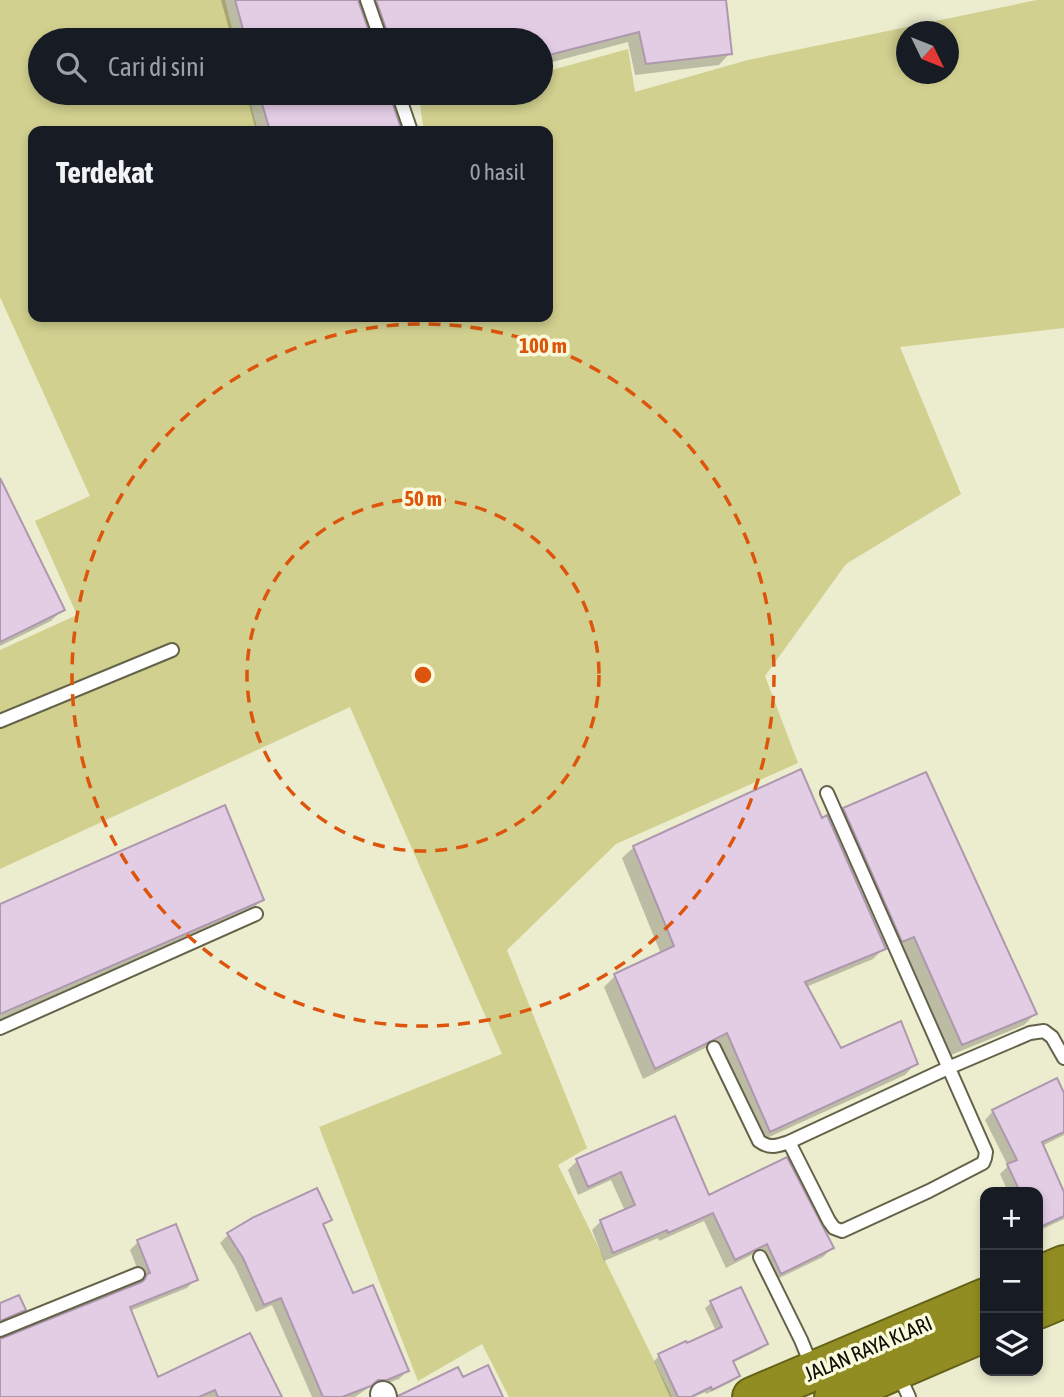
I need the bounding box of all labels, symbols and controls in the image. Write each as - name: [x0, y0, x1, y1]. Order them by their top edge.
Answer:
- north arrow: [896, 21, 959, 84]
- search box: [28, 28, 553, 105]
- icon: search: [52, 48, 90, 86]
- text: Cari di sini: [108, 52, 205, 82]
- text: Terdekat: [56, 155, 153, 189]
- text: 0 hasil: [470, 159, 525, 185]
- text: 100 m: [519, 333, 567, 357]
- text: 50 m: [404, 486, 442, 510]
- centre of rings: [411, 663, 435, 687]
- map controls: [980, 1187, 1043, 1376]
- button: +: [980, 1187, 1043, 1250]
- button: −: [980, 1250, 1043, 1313]
- street label: JALAN RAYA KLARI: [801, 1310, 935, 1386]
- button: layers: [980, 1313, 1043, 1376]

